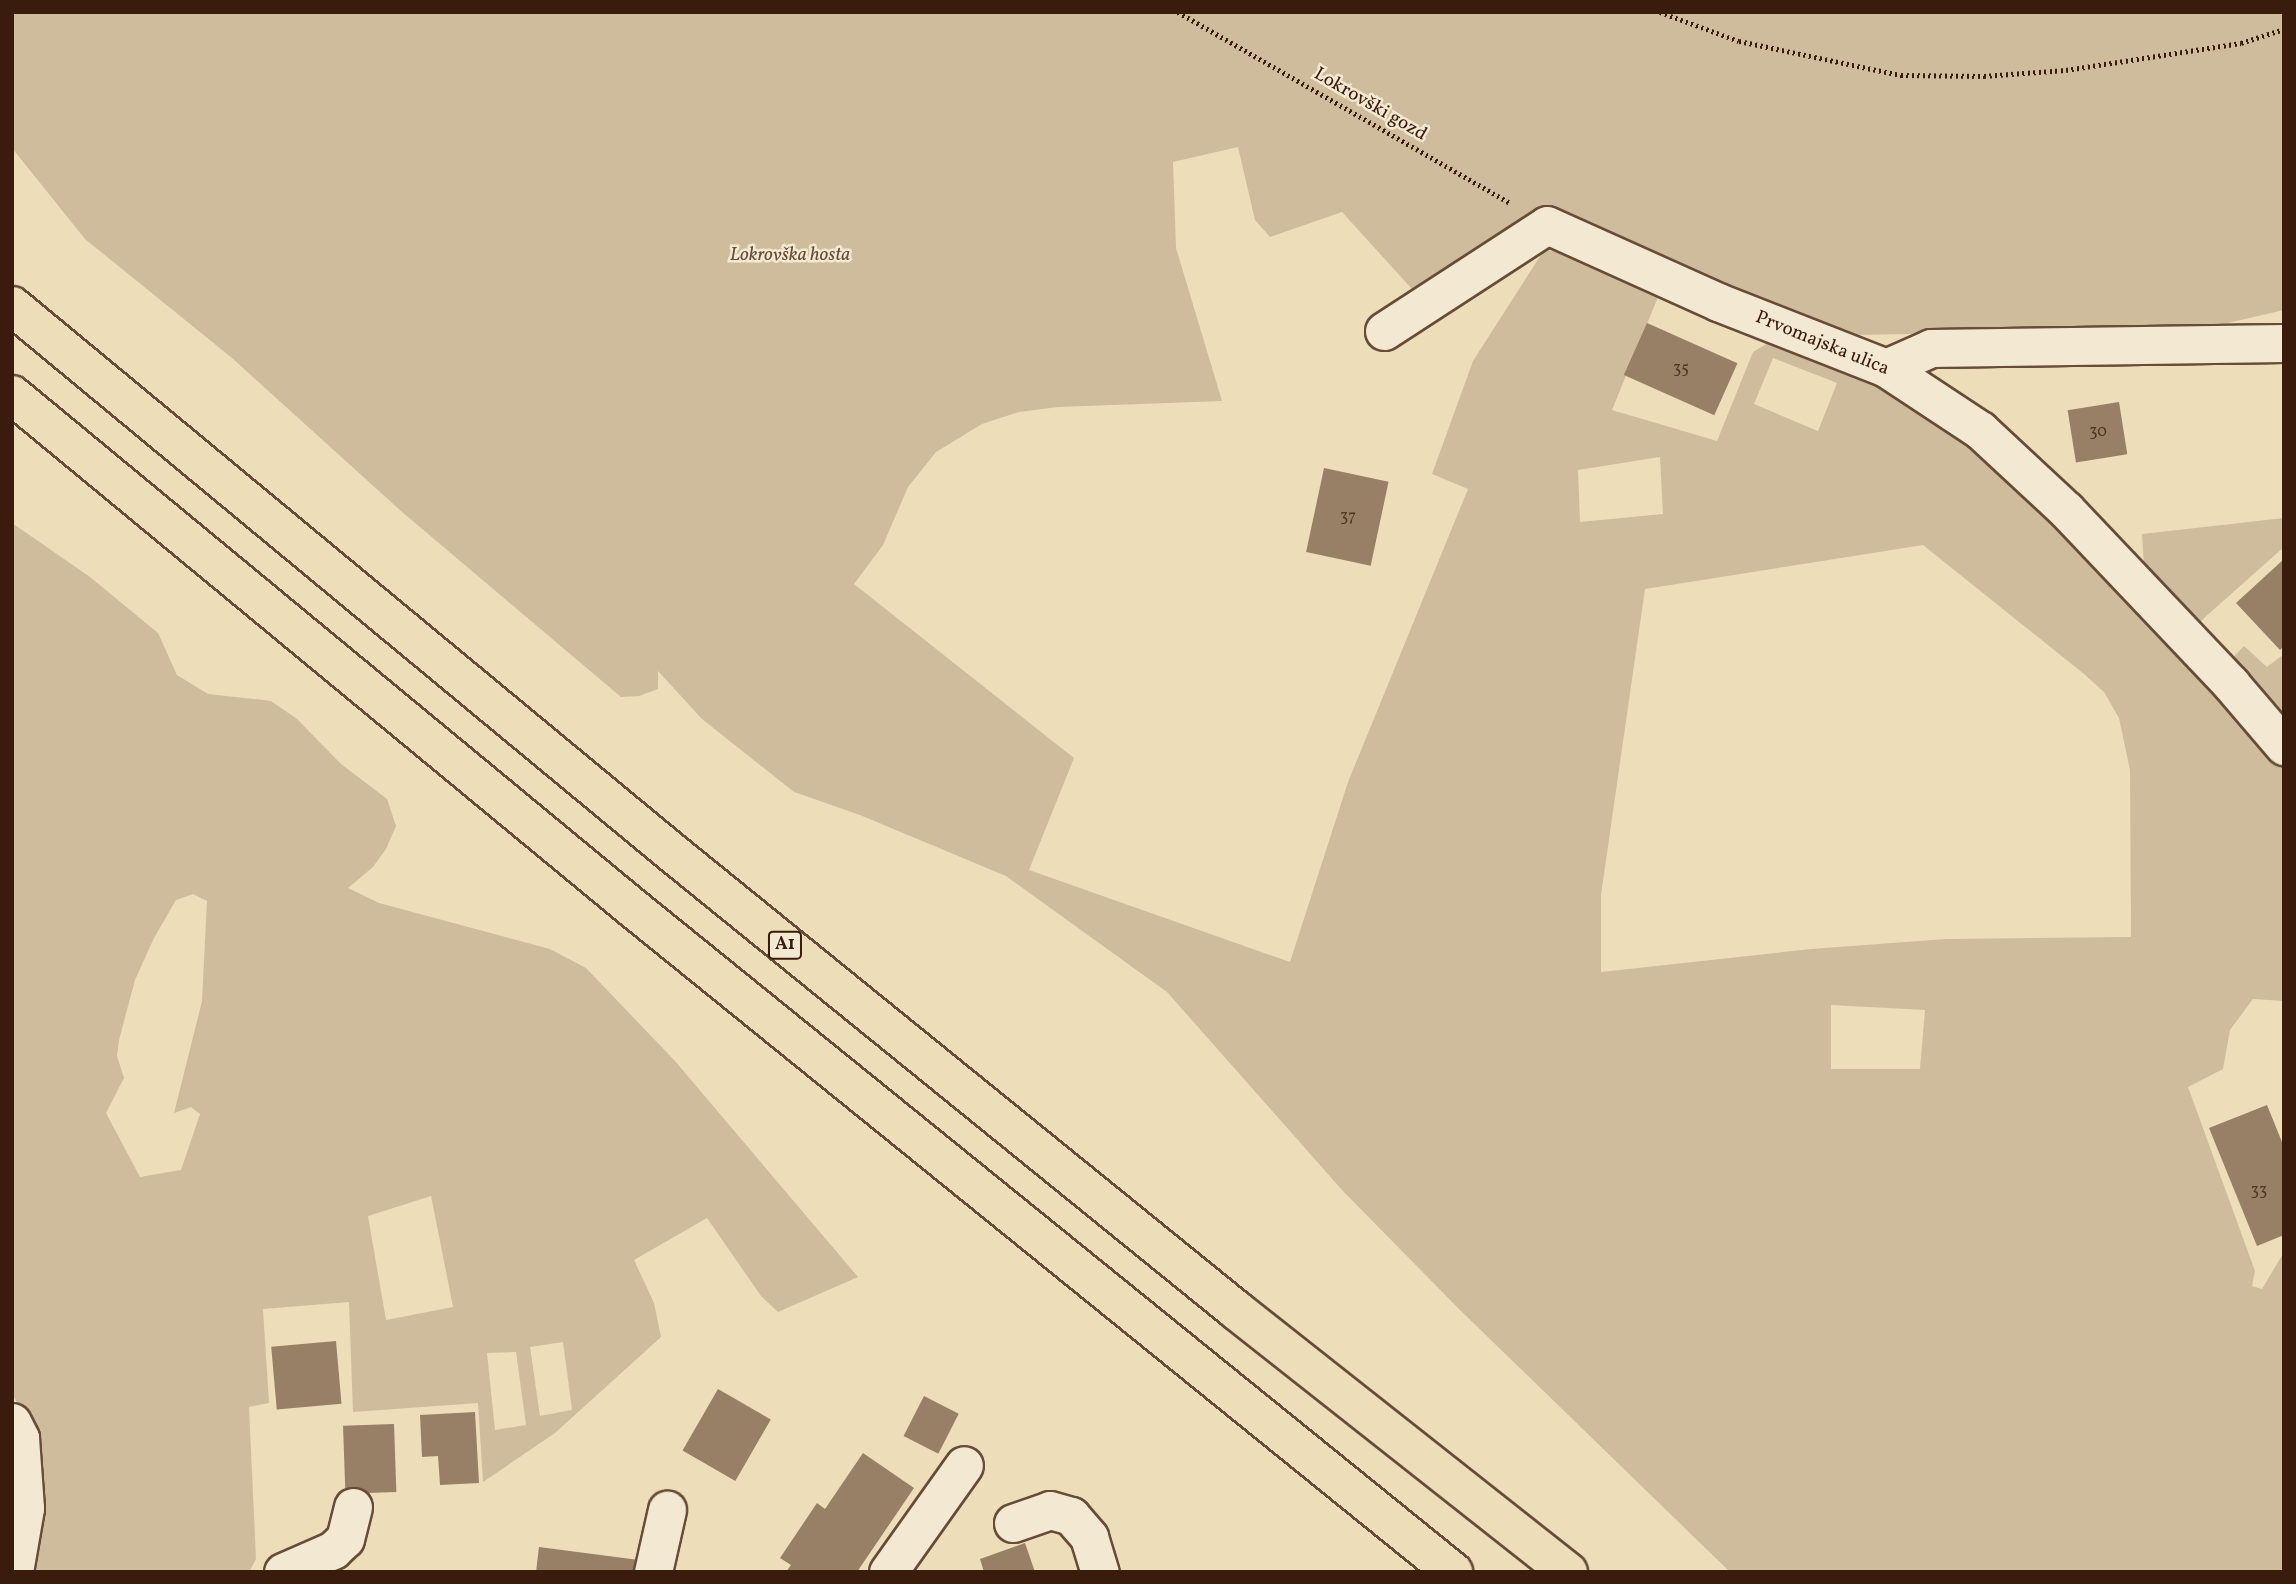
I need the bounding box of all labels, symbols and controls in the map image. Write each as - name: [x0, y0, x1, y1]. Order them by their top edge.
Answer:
- street label: Lokrovški gozd: [1309, 63, 1431, 147]
- park label: Lokrovška hosta: [730, 245, 850, 267]
- street label: Prvomajska ulica: [1752, 307, 1892, 381]
- house number: 35: [1673, 359, 1689, 379]
- house number: 30: [2089, 422, 2107, 442]
- house number: 37: [1340, 507, 1356, 527]
- road number: A1: [768, 930, 802, 960]
- house number: 33: [2251, 1181, 2267, 1201]

